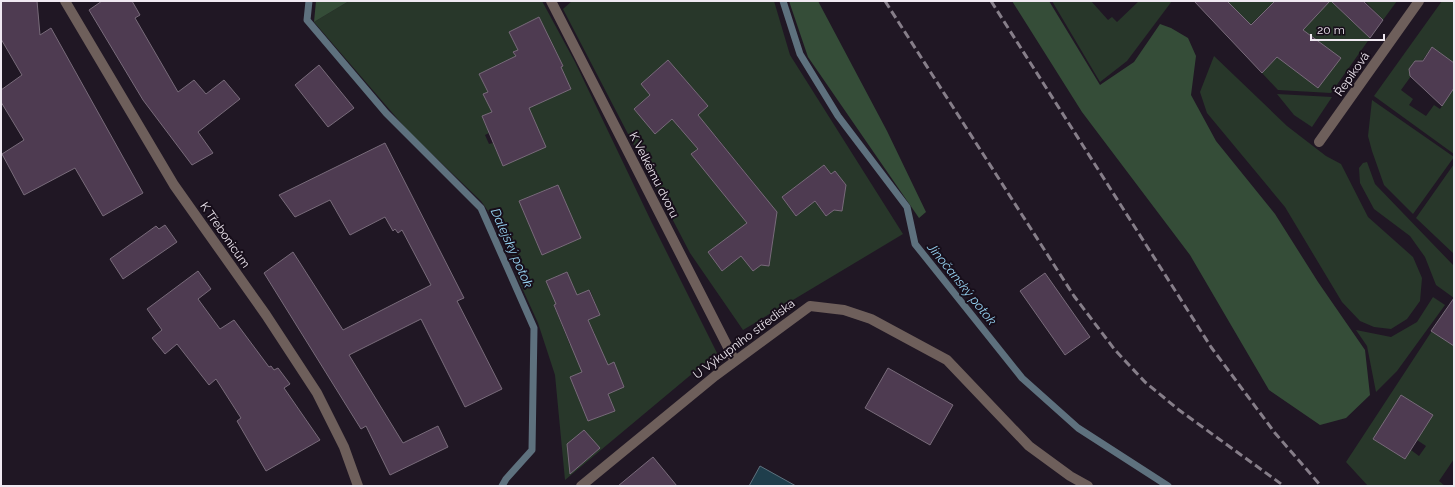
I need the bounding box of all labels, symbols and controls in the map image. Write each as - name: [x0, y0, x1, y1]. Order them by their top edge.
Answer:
- scale bar: [1311, 16, 1384, 42]
- text: 20 m: [1317, 23, 1345, 37]
- street label: Řepíková: [1332, 49, 1372, 99]
- street label: K Velkému dvoru: [626, 130, 682, 220]
- street label: K Třebonicům: [197, 200, 253, 270]
- water label: Dalejský potok: [488, 206, 536, 290]
- water label: Jinočanský potok: [924, 239, 1000, 328]
- street label: U Výkupního střediska: [690, 296, 798, 382]

